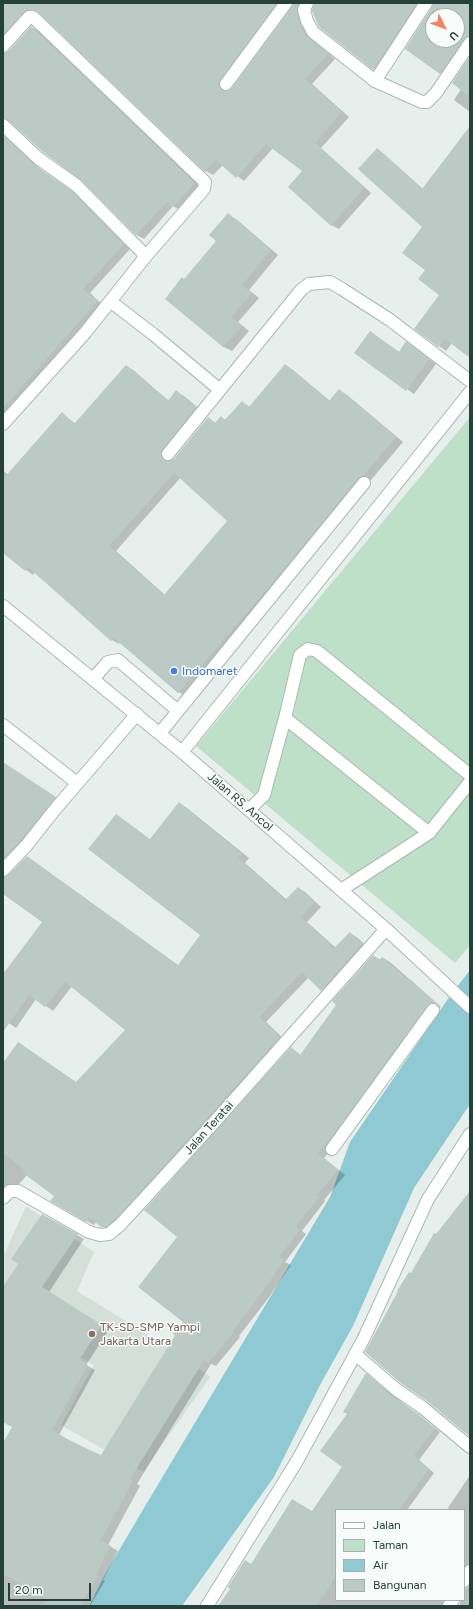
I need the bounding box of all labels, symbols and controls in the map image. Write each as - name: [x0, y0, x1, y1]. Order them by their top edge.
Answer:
- north arrow: [425, 8, 465, 48]
- text: U: [446, 28, 461, 43]
- place label: Indomaret: [182, 664, 237, 678]
- marker: Indomaret: [169, 666, 179, 676]
- street label: Jalan RS. Ancol: [204, 770, 276, 834]
- street label: Jalan Teratai: [181, 1098, 237, 1158]
- place label: TK-SD-SMP Yampi Jakarta Utara: [100, 1320, 200, 1348]
- marker: TK-SD-SMP Yampi Jakarta Utara: [87, 1329, 97, 1339]
- legend: [335, 1509, 465, 1601]
- text: Jalan: [373, 1518, 401, 1532]
- text: Taman: [373, 1538, 408, 1552]
- text: Air: [373, 1558, 388, 1572]
- scale bar: [10, 1575, 93, 1601]
- text: Bangunan: [373, 1578, 426, 1592]
- text: 20 m: [15, 1583, 43, 1597]

